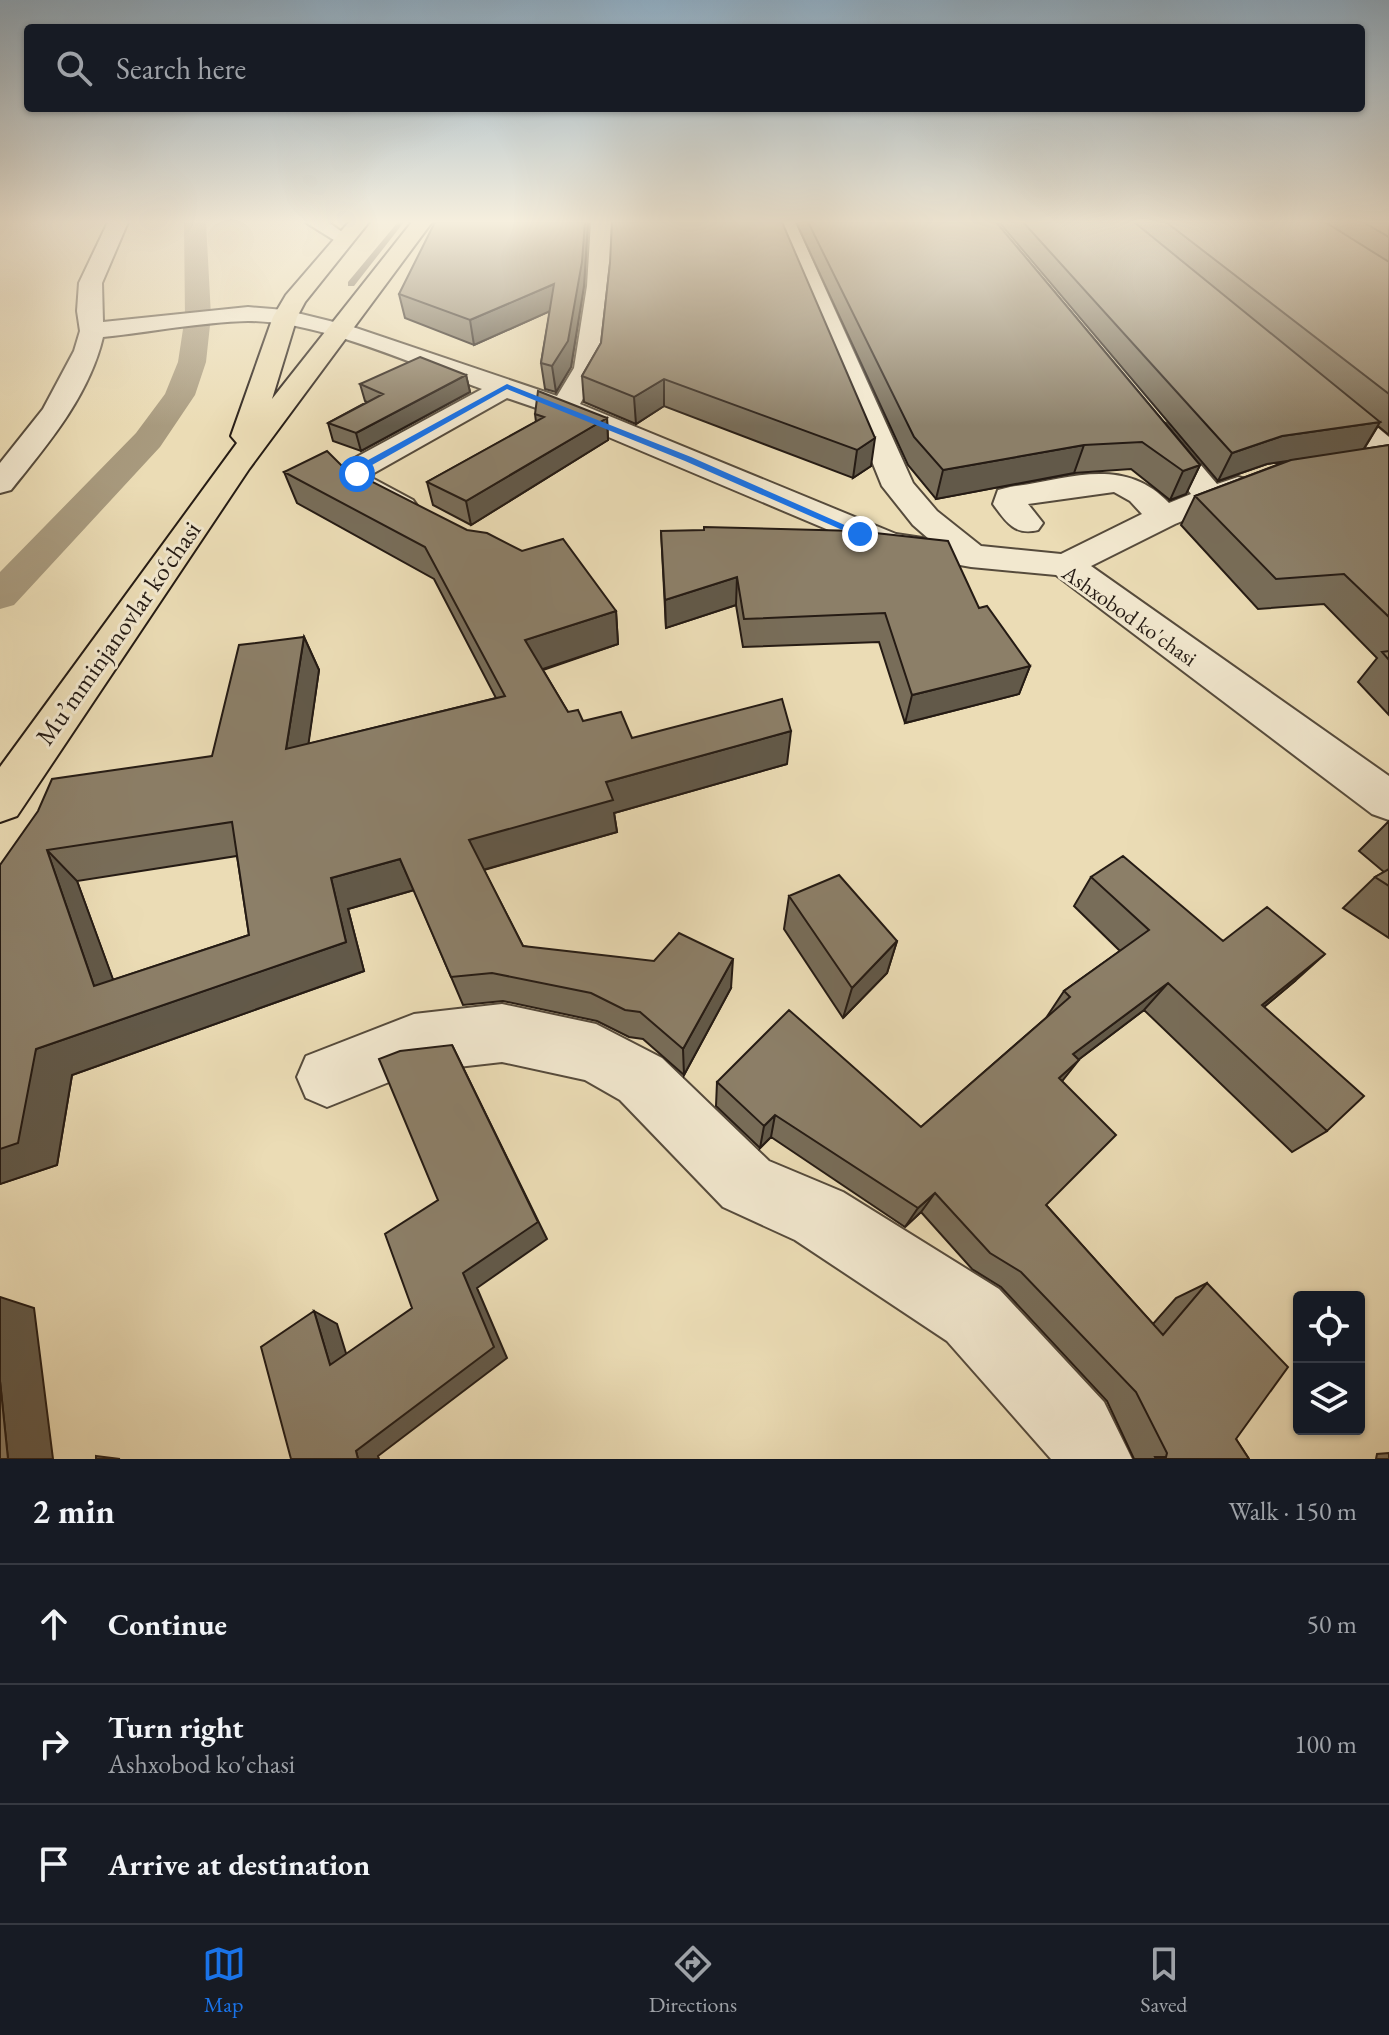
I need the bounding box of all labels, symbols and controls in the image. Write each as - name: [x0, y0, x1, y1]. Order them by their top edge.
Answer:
- search box: [24, 24, 1365, 112]
- icon: search: [52, 46, 96, 90]
- text: Search here: [116, 49, 246, 88]
- route start: [339, 456, 375, 492]
- street label: Mu’mminjanovlar ko‘chasi: [28, 514, 208, 752]
- route end: [842, 516, 878, 552]
- street label: Ashxobod ko'chasi: [1056, 558, 1203, 673]
- map controls: [1293, 1291, 1365, 1435]
- button: locate: [1293, 1291, 1365, 1363]
- button: layers: [1293, 1363, 1365, 1435]
- text: 2 min: [32, 1489, 115, 1533]
- text: Walk · 150 m: [1229, 1494, 1357, 1528]
- icon: ahead: [32, 1602, 76, 1646]
- text: Continue: [108, 1605, 227, 1644]
- text: 50 m: [1307, 1607, 1357, 1641]
- text: Turn right: [108, 1708, 244, 1747]
- icon: right: [32, 1722, 76, 1766]
- text: 100 m: [1294, 1727, 1357, 1761]
- text: Ashxobod ko'chasi: [108, 1747, 295, 1781]
- icon: arrive: [32, 1842, 76, 1886]
- text: Arrive at destination: [108, 1845, 370, 1884]
- tab: Map: [202, 1942, 246, 2019]
- tab: Directions: [649, 1942, 737, 2019]
- tab: Saved: [1140, 1942, 1187, 2019]

